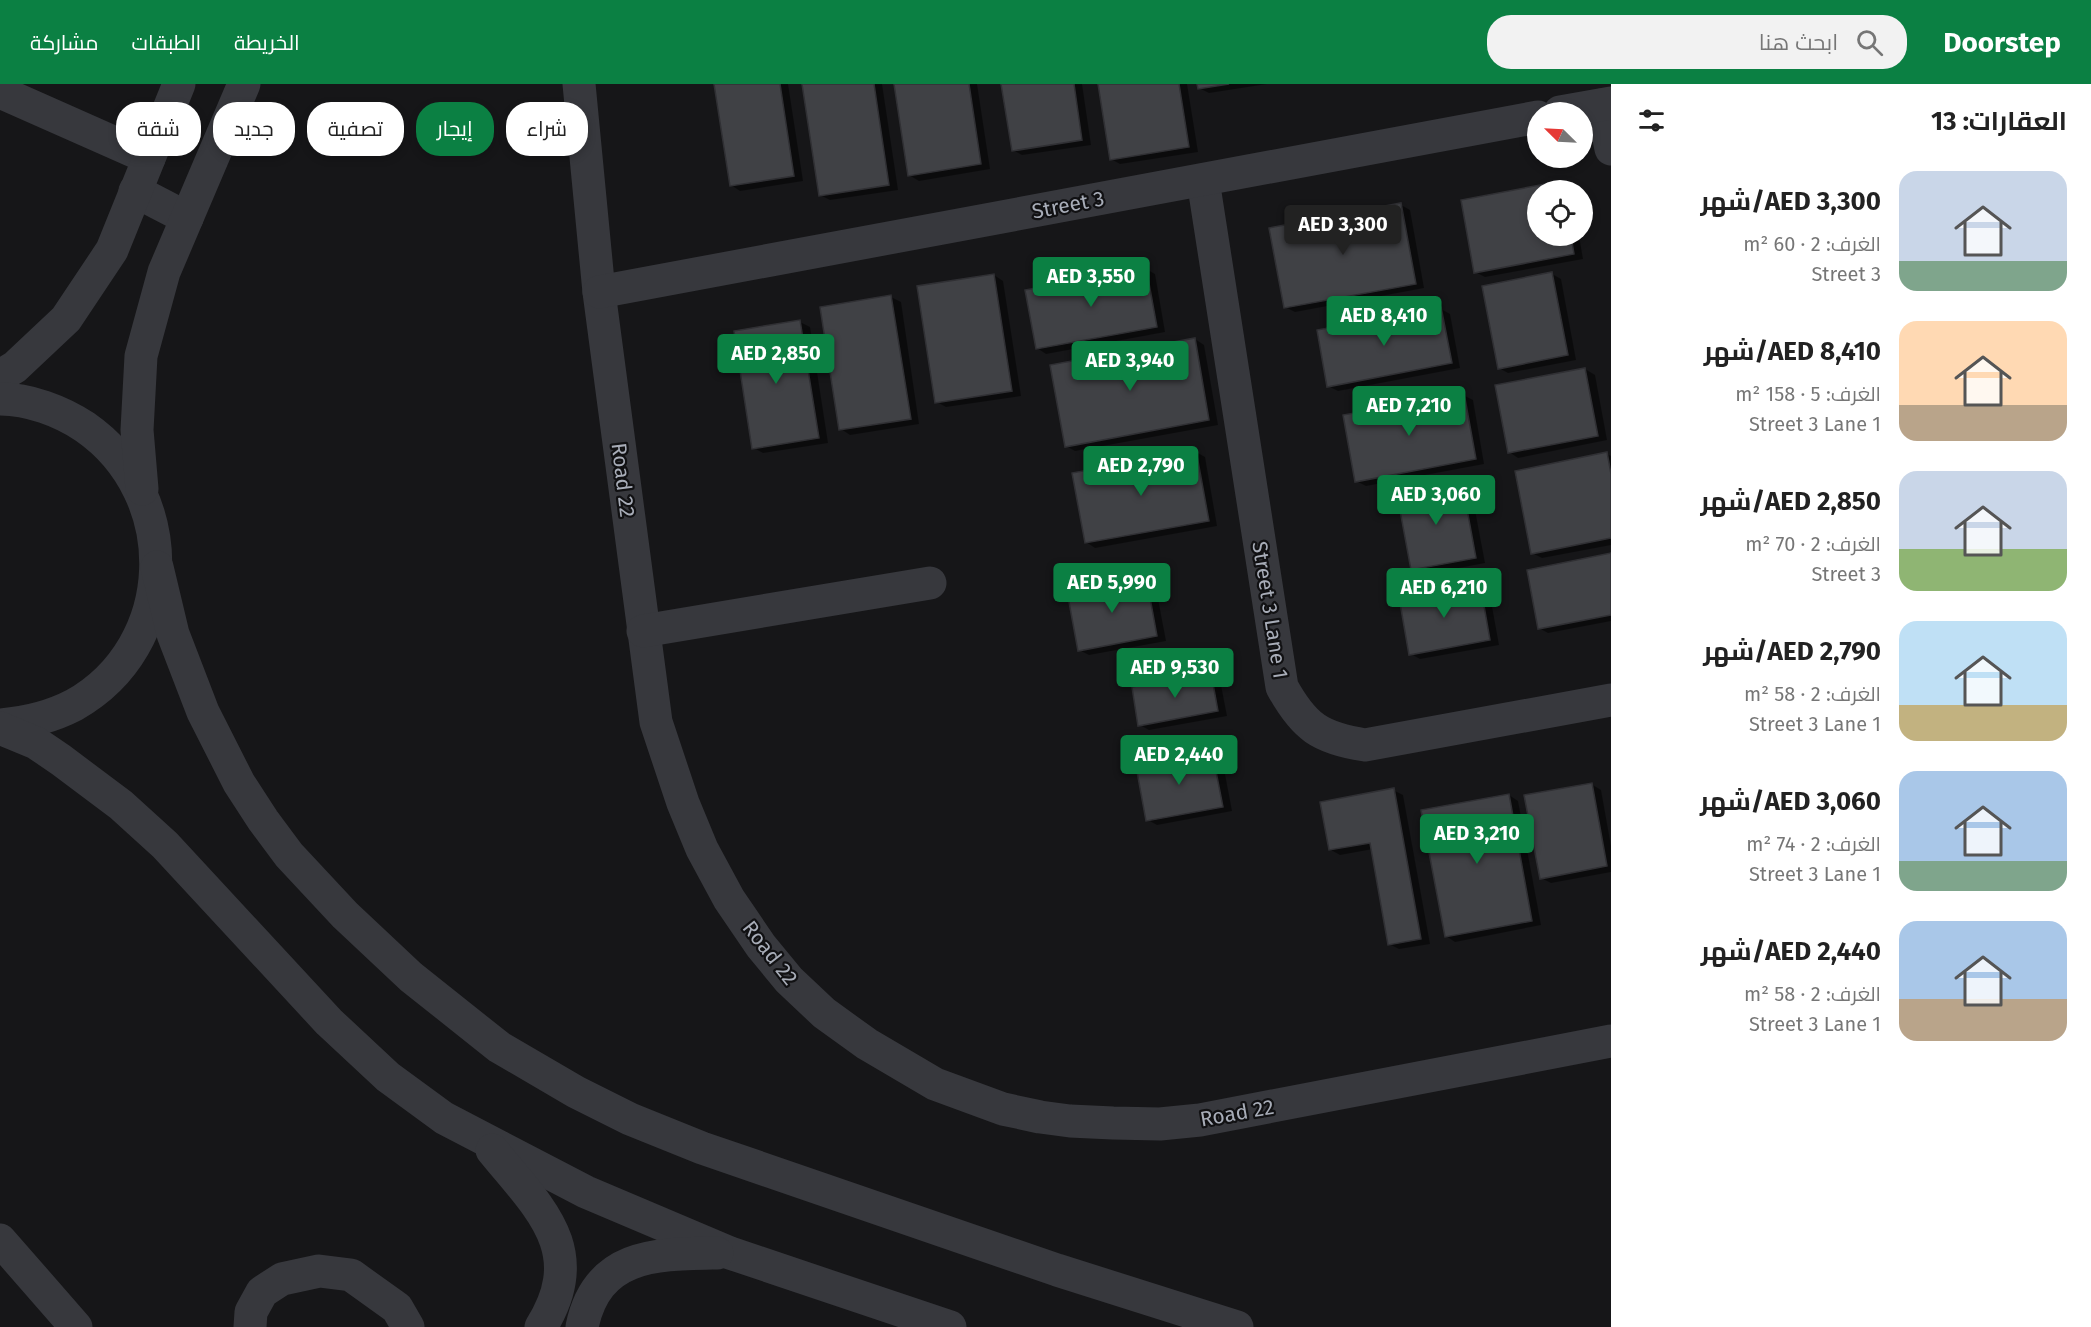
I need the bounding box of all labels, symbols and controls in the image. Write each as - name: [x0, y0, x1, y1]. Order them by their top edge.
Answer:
- search box: [1487, 15, 1907, 69]
- icon: search: [1853, 26, 1886, 59]
- text: Doorstep: [1943, 26, 2061, 59]
- text: ابحث هنا: [1759, 29, 1838, 56]
- text: مشاركة: [30, 30, 99, 56]
- text: الطبقات: [132, 30, 201, 56]
- text: الخريطة: [234, 30, 300, 56]
- chip: شقة: [116, 102, 201, 156]
- chip: جديد: [213, 102, 295, 156]
- chip: تصفية: [307, 102, 404, 156]
- chip: إيجار: [416, 102, 494, 156]
- chip: شراء: [506, 102, 588, 156]
- north arrow: [1527, 102, 1593, 168]
- map controls: [1527, 102, 1593, 246]
- icon: filters: [1635, 104, 1668, 137]
- text: العقارات: 13: [1931, 106, 2067, 137]
- button: locate: [1527, 180, 1593, 246]
- street label: Street 3: [1030, 185, 1106, 225]
- text: AED 3,300/شهر: [1700, 186, 1881, 217]
- icon: home: [1947, 195, 2019, 267]
- pin: AED 3,300: [1274, 205, 1412, 256]
- text: AED 3,300: [1298, 212, 1388, 236]
- text: الغرف: 2 · 60 m²: [1743, 232, 1881, 256]
- pin: AED 3,550: [1022, 257, 1160, 308]
- text: Street 3: [1811, 262, 1881, 286]
- text: AED 3,550: [1047, 264, 1135, 288]
- pin: AED 8,410: [1315, 296, 1453, 347]
- text: AED 8,410: [1341, 303, 1427, 327]
- pin: AED 2,850: [707, 334, 845, 385]
- text: AED 8,410/شهر: [1704, 336, 1881, 367]
- text: AED 2,850: [731, 341, 821, 365]
- pin: AED 3,940: [1061, 341, 1199, 392]
- icon: home: [1947, 345, 2019, 417]
- text: AED 3,940: [1086, 348, 1174, 372]
- text: الغرف: 5 · 158 m²: [1735, 382, 1881, 406]
- pin: AED 7,210: [1340, 386, 1478, 437]
- text: AED 7,210: [1366, 393, 1452, 417]
- text: Street 3 Lane 1: [1749, 412, 1881, 436]
- street label: Road 22: [606, 441, 640, 519]
- pin: AED 2,790: [1072, 446, 1210, 497]
- text: AED 2,790: [1097, 453, 1185, 477]
- pin: AED 3,060: [1367, 475, 1505, 526]
- text: AED 3,060: [1391, 482, 1481, 506]
- text: AED 2,850/شهر: [1701, 486, 1881, 517]
- icon: home: [1947, 495, 2019, 567]
- text: الغرف: 2 · 70 m²: [1745, 532, 1881, 556]
- street label: Street 3 Lane 1: [1246, 539, 1294, 681]
- text: Street 3: [1811, 562, 1881, 586]
- pin: AED 5,990: [1043, 563, 1181, 614]
- pin: AED 6,210: [1375, 568, 1513, 619]
- text: AED 5,990: [1067, 570, 1157, 594]
- text: AED 6,210: [1400, 575, 1488, 599]
- text: AED 2,790/شهر: [1703, 636, 1881, 667]
- icon: home: [1947, 645, 2019, 717]
- pin: AED 9,530: [1106, 648, 1244, 699]
- text: AED 9,530: [1131, 655, 1219, 679]
- text: الغرف: 2 · 58 m²: [1744, 682, 1881, 706]
- text: Street 3 Lane 1: [1749, 712, 1881, 736]
- pin: AED 2,440: [1110, 735, 1248, 786]
- text: AED 2,440: [1134, 742, 1224, 766]
- text: AED 3,060/شهر: [1700, 786, 1881, 817]
- icon: home: [1947, 795, 2019, 867]
- pin: AED 3,210: [1408, 814, 1546, 865]
- text: AED 3,210: [1434, 821, 1520, 845]
- text: الغرف: 2 · 74 m²: [1746, 832, 1881, 856]
- text: Street 3 Lane 1: [1749, 862, 1881, 886]
- street label: Road 22: [737, 916, 803, 990]
- text: AED 2,440/شهر: [1701, 936, 1881, 967]
- icon: home: [1947, 945, 2019, 1017]
- text: الغرف: 2 · 58 m²: [1744, 982, 1881, 1006]
- text: Street 3 Lane 1: [1749, 1012, 1881, 1036]
- street label: Road 22: [1198, 1094, 1276, 1132]

